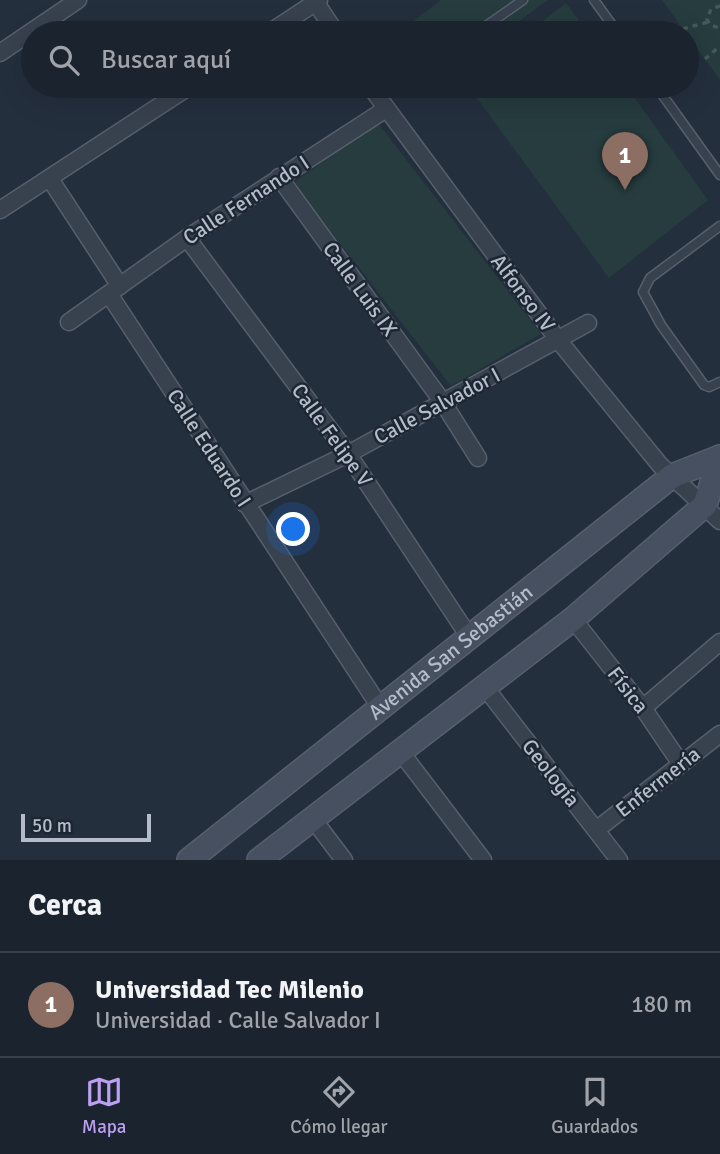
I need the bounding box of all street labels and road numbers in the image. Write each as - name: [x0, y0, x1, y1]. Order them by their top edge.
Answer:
- street label: Calle Fernando I: [178, 150, 314, 250]
- street label: Calle Luis IX: [317, 237, 403, 341]
- street label: Alfonso IV: [485, 249, 561, 337]
- street label: Calle Salvador I: [369, 362, 505, 450]
- street label: Calle Felipe V: [286, 378, 378, 492]
- street label: Calle Eduardo I: [161, 384, 257, 512]
- street label: Avenida San Sebastián: [363, 579, 538, 725]
- street label: Física: [602, 661, 654, 719]
- street label: Geología: [516, 734, 586, 812]
- street label: Enfermería: [611, 741, 705, 823]

